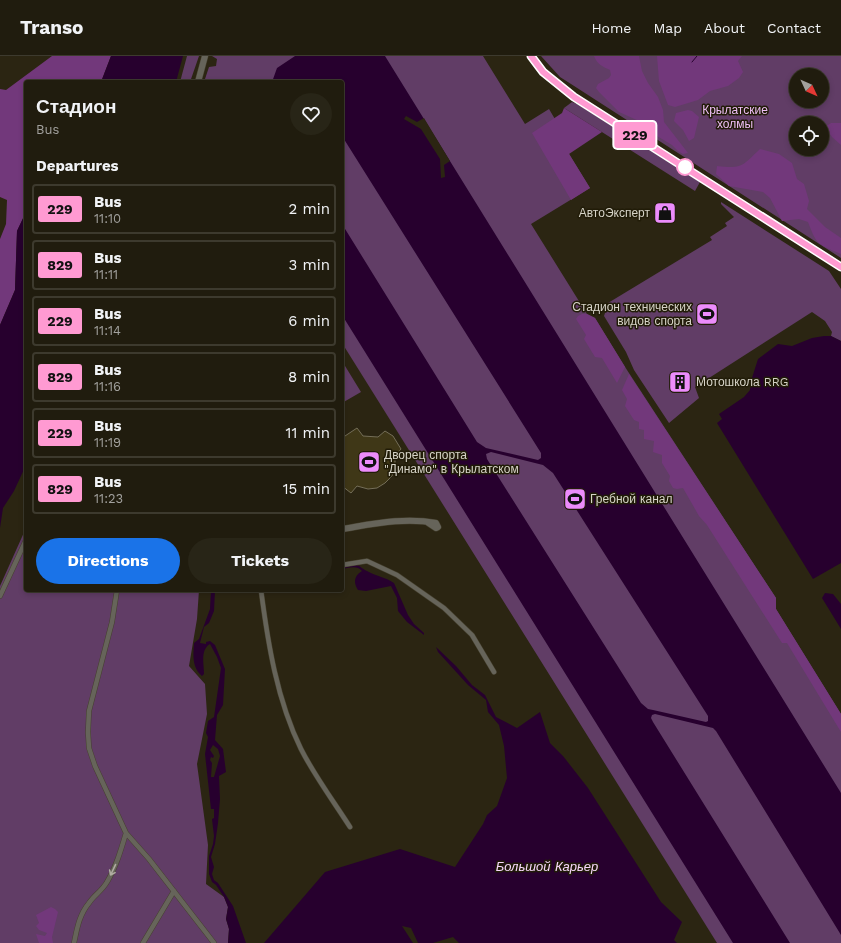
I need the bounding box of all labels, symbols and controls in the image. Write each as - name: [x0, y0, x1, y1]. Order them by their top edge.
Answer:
- text: Transo: [20, 16, 84, 39]
- text: Home: [591, 20, 631, 36]
- text: Map: [653, 20, 682, 36]
- text: About: [704, 20, 745, 36]
- text: Contact: [767, 20, 821, 36]
- north arrow: [789, 68, 829, 108]
- map controls: [789, 68, 829, 156]
- button: heart: [290, 93, 332, 135]
- text: Стадион: [36, 95, 116, 118]
- park label: Крылатские холмы: [702, 103, 768, 131]
- button: locate: [789, 116, 829, 156]
- text: Bus: [36, 122, 59, 137]
- line badge: 229: [612, 122, 658, 148]
- text: 229: [622, 127, 648, 143]
- text: Departures: [36, 157, 119, 175]
- unlabelled marker: [676, 158, 694, 176]
- text: Bus: [94, 193, 122, 211]
- text: 2 min: [289, 200, 330, 218]
- shop icon: АвтоЭксперт: [652, 200, 678, 226]
- text: 229: [47, 201, 73, 217]
- place label: АвтоЭксперт: [579, 206, 650, 220]
- text: 11:10: [94, 211, 121, 226]
- text: Bus: [94, 249, 122, 267]
- text: 3 min: [289, 256, 330, 274]
- text: 829: [47, 257, 73, 273]
- text: 11:11: [94, 267, 118, 282]
- place label: Стадион технических видов спорта: [572, 300, 692, 328]
- sports icon: Стадион технических видов спорта: [694, 301, 720, 327]
- text: Bus: [94, 305, 122, 323]
- text: 6 min: [288, 312, 330, 330]
- text: 229: [47, 313, 73, 329]
- text: 11:14: [94, 323, 121, 338]
- text: Bus: [94, 361, 122, 379]
- text: 8 min: [288, 368, 330, 386]
- text: 829: [47, 369, 73, 385]
- building icon: Мотошкола RRG: [667, 369, 693, 395]
- place label: Мотошкола RRG: [696, 375, 788, 389]
- text: 11:16: [94, 379, 121, 394]
- text: Bus: [94, 417, 122, 435]
- text: 11 min: [286, 424, 330, 442]
- text: 229: [47, 425, 73, 441]
- text: 11:19: [94, 435, 121, 450]
- place label: Дворец спорта "Динамо" в Крылатском: [384, 448, 519, 476]
- sports icon: Дворец спорта "Динамо" в Крылатском: [356, 449, 382, 475]
- text: Bus: [94, 473, 122, 491]
- text: 15 min: [283, 480, 330, 498]
- text: 829: [47, 481, 73, 497]
- sports icon: Гребной канал: [562, 486, 588, 512]
- text: 11:23: [94, 491, 123, 506]
- place label: Гребной канал: [590, 492, 673, 506]
- button: Directions: [36, 538, 180, 584]
- button: Tickets: [188, 538, 332, 584]
- water label: Большой Карьер: [496, 859, 598, 874]
- one-way arrow: [109, 864, 116, 876]

